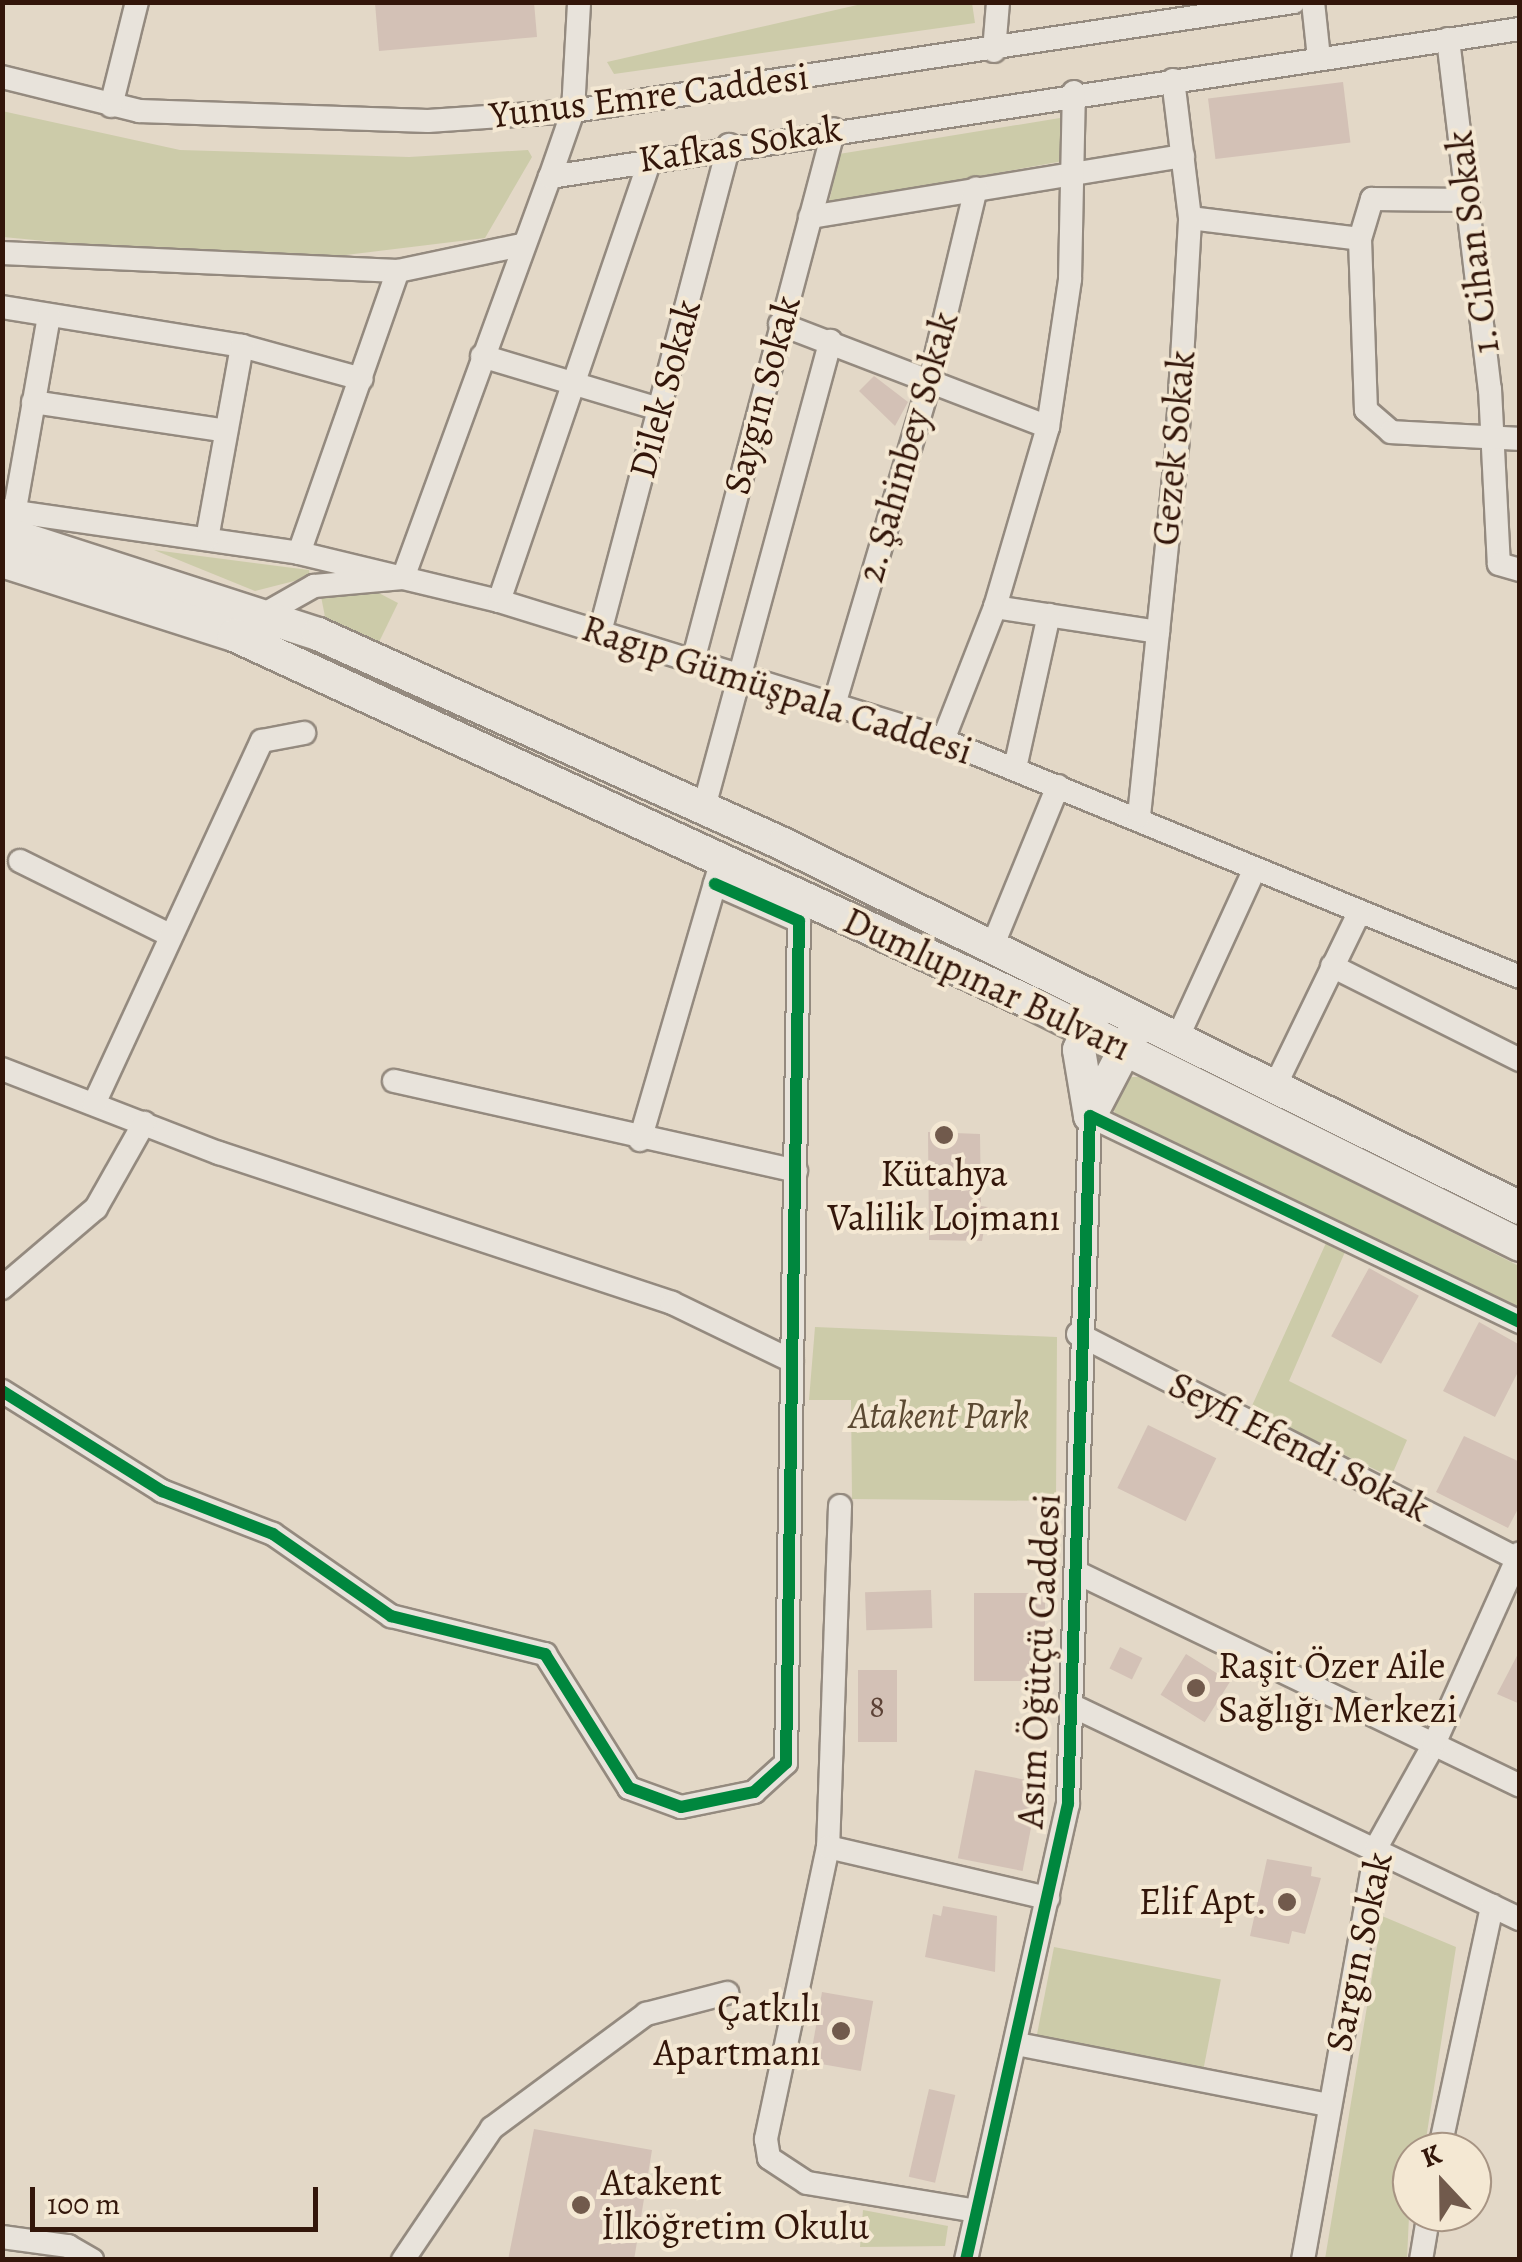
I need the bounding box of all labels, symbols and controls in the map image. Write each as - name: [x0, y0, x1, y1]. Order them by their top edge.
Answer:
- street label: Yunus Emre Caddesi: [487, 54, 811, 138]
- street label: Kafkas Sokak: [635, 105, 845, 183]
- street label: 1. Cihan Sokak: [1437, 127, 1509, 357]
- street label: Saygın Sokak: [714, 291, 810, 499]
- street label: Dilek Sokak: [619, 295, 711, 483]
- street label: 2. Şahinbey Sokak: [848, 306, 968, 588]
- street label: Gezek Sokak: [1143, 349, 1205, 547]
- street label: Ragıp Gümüşpala Caddesi: [576, 605, 978, 775]
- street label: Dumlupınar Bulvarı: [836, 897, 1138, 1071]
- marker: Kütahya Valilik Lojmanı: [933, 1124, 955, 1146]
- place label: Kütahya Valilik Lojmanı: [828, 1151, 1060, 1240]
- street label: Seyfi Efendi Sokak: [1161, 1362, 1437, 1532]
- park label: Atakent Park: [849, 1393, 1029, 1439]
- street label: Asım Öğütçü Caddesi: [1007, 1492, 1071, 1830]
- place label: Raşit Özer Aile Sağlığı Merkezi: [1218, 1643, 1458, 1732]
- marker: Raşit Özer Aile Sağlığı Merkezi: [1183, 1675, 1209, 1701]
- house number: 8: [869, 1687, 885, 1725]
- street label: Sargın Sokak: [1316, 1848, 1402, 2056]
- place label: Elif Apt.: [1139, 1879, 1267, 1925]
- marker: Elif Apt.: [1276, 1891, 1298, 1913]
- place label: Çatkılı Apartmanı: [654, 1986, 821, 2076]
- marker: Çatkılı Apartmanı: [830, 2020, 852, 2042]
- north arrow: [1392, 2132, 1492, 2232]
- text: K: [1416, 2135, 1447, 2177]
- place label: Atakent İlköğretim Okulu: [601, 2160, 869, 2250]
- scale bar: [35, 2167, 322, 2229]
- text: 100 m: [47, 2184, 120, 2224]
- marker: Atakent İlköğretim Okulu: [570, 2194, 592, 2216]

